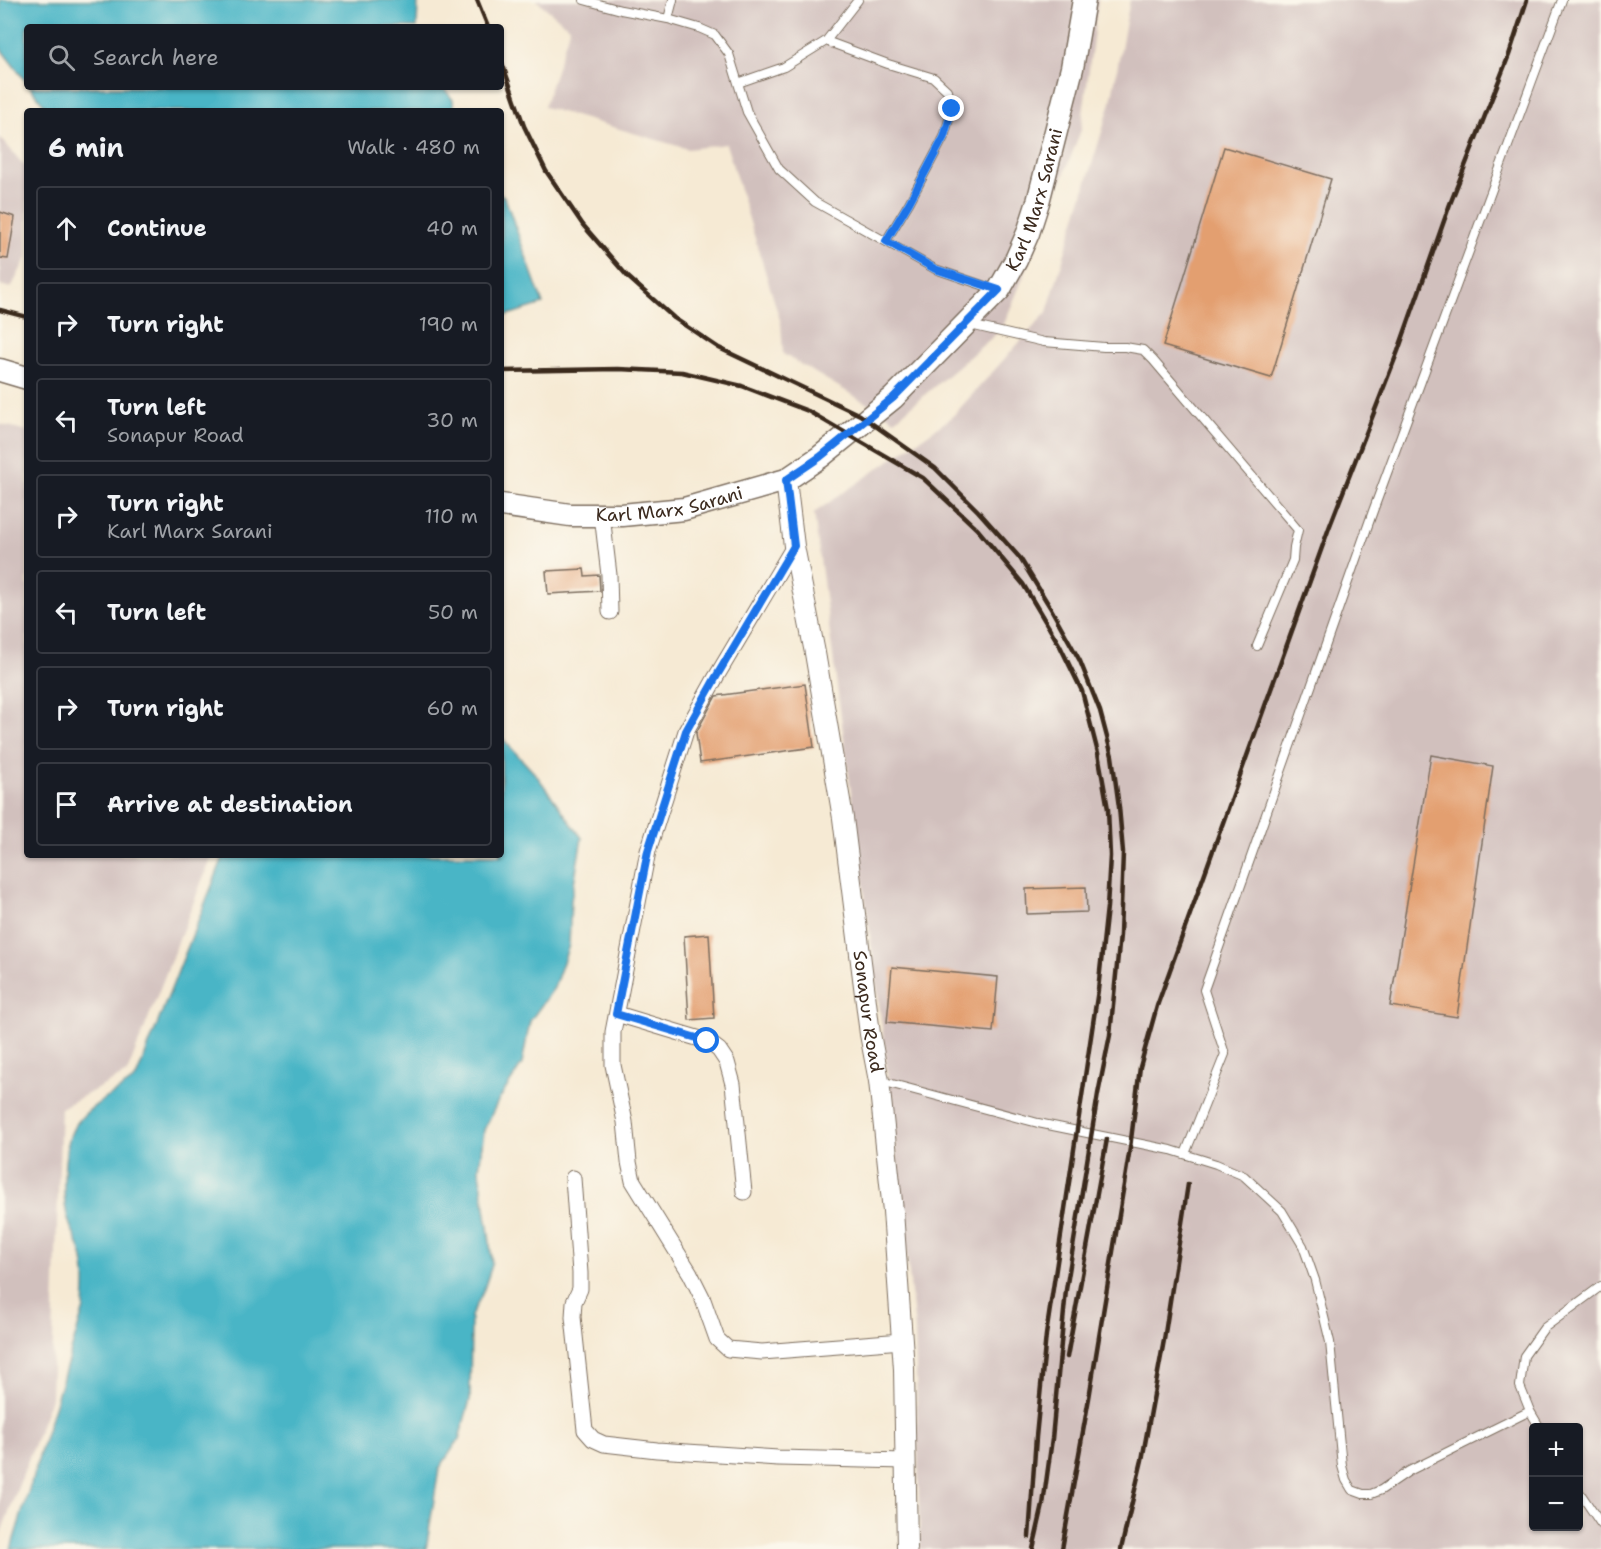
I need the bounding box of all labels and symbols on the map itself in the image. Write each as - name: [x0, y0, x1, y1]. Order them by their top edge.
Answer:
- route end: [938, 95, 964, 121]
- street label: Karl Marx Sarani: [1000, 126, 1068, 276]
- street label: Karl Marx Sarani: [596, 481, 746, 527]
- street label: Sonapur Road: [848, 949, 889, 1075]
- route start: [693, 1027, 719, 1053]

